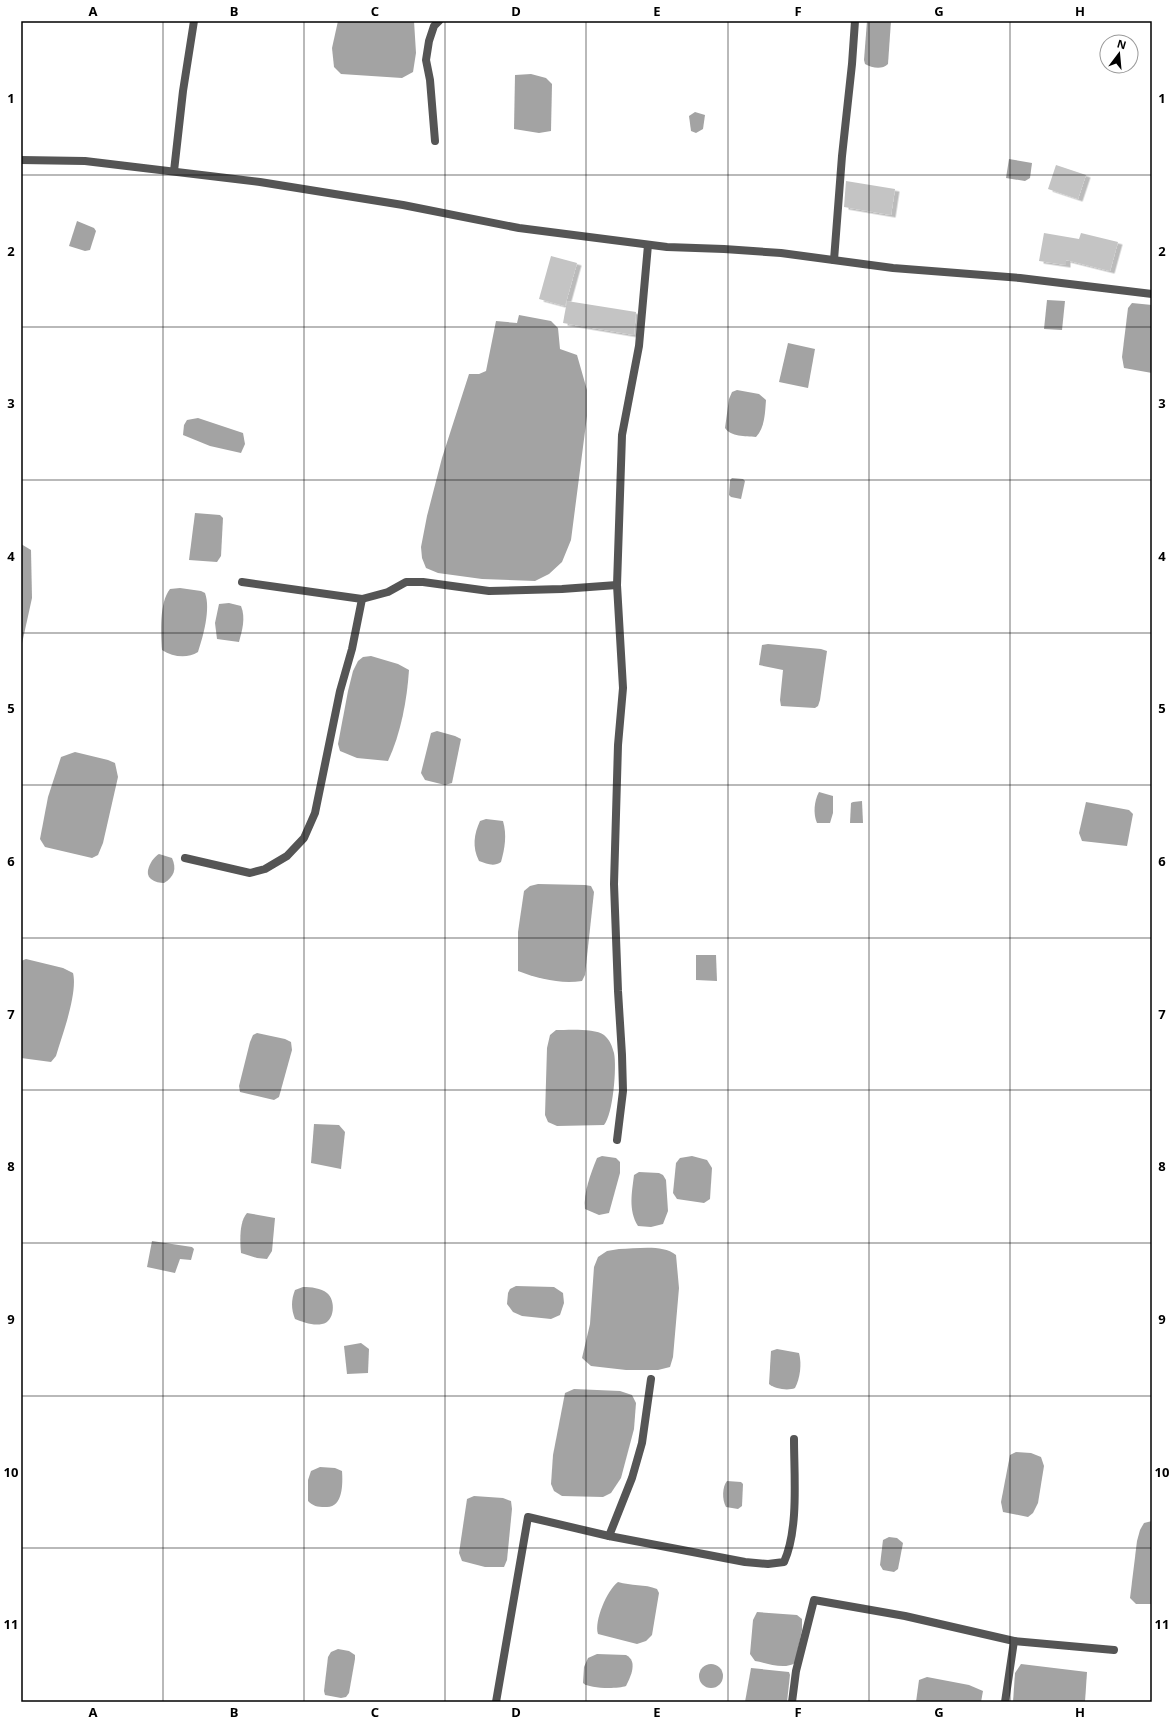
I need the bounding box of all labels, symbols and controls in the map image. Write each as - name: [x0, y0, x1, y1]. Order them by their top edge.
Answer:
- text: A: [89, 2, 98, 20]
- text: B: [230, 2, 238, 20]
- text: C: [371, 2, 379, 20]
- text: D: [511, 2, 521, 20]
- text: E: [653, 2, 661, 20]
- text: F: [794, 2, 802, 20]
- text: G: [934, 2, 944, 20]
- text: H: [1075, 2, 1085, 20]
- north arrow: [1099, 34, 1139, 74]
- text: N: [1116, 35, 1128, 52]
- text: 1: [7, 89, 15, 107]
- text: 1: [1158, 89, 1166, 107]
- text: 2: [7, 242, 15, 260]
- text: 2: [1158, 242, 1166, 260]
- text: 3: [7, 394, 15, 412]
- text: 3: [1158, 394, 1166, 412]
- text: 4: [7, 547, 15, 565]
- text: 4: [1158, 547, 1166, 565]
- text: 5: [7, 699, 15, 717]
- text: 5: [1158, 699, 1166, 717]
- text: 6: [7, 852, 15, 870]
- text: 6: [1158, 852, 1166, 870]
- text: 7: [7, 1005, 15, 1023]
- text: 7: [1158, 1005, 1166, 1023]
- text: 8: [7, 1157, 15, 1175]
- text: 8: [1158, 1157, 1166, 1175]
- text: 9: [7, 1310, 15, 1328]
- text: 9: [1158, 1310, 1166, 1328]
- text: 10: [4, 1463, 18, 1481]
- text: 10: [1155, 1463, 1169, 1481]
- text: 11: [4, 1615, 18, 1633]
- text: 11: [1155, 1615, 1169, 1633]
- text: A: [89, 1703, 98, 1721]
- text: B: [230, 1703, 238, 1721]
- text: C: [371, 1703, 379, 1721]
- text: D: [511, 1703, 521, 1721]
- text: E: [653, 1703, 661, 1721]
- text: F: [794, 1703, 802, 1721]
- text: G: [934, 1703, 944, 1721]
- text: H: [1075, 1703, 1085, 1721]

